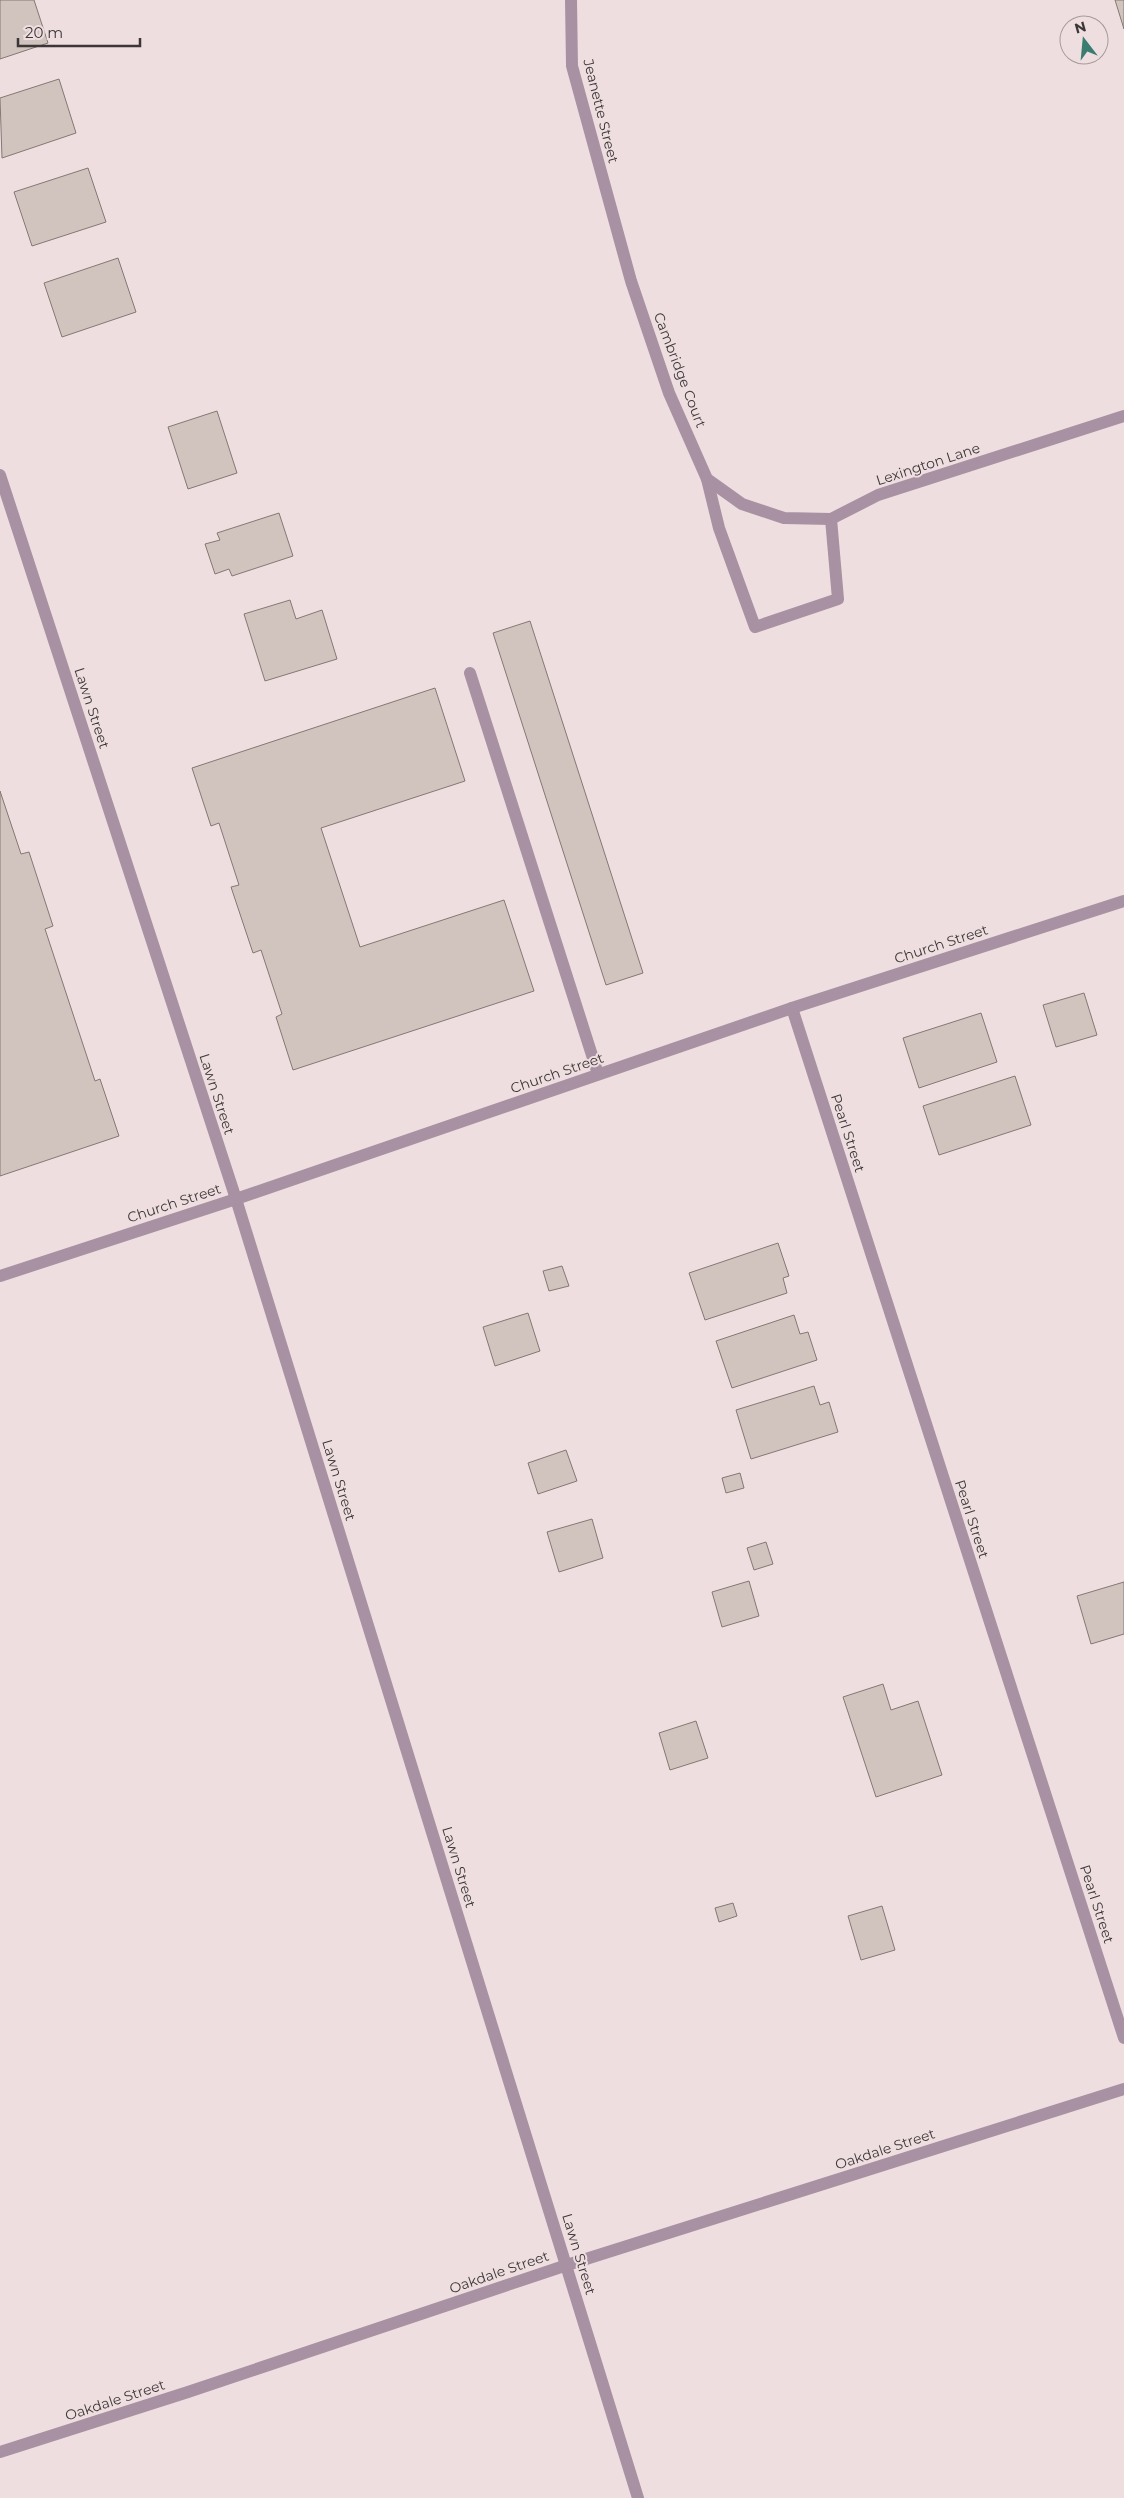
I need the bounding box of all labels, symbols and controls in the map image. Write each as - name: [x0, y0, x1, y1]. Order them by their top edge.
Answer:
- scale bar: [18, 15, 140, 47]
- north arrow: [1059, 15, 1109, 65]
- text: N: [1072, 17, 1088, 38]
- text: 20 m: [25, 23, 63, 42]
- street label: Jeanette Street: [579, 56, 623, 165]
- street label: Cambridge Court: [650, 310, 710, 431]
- street label: Lexington Lane: [874, 439, 982, 489]
- street label: Lawn Street: [70, 665, 114, 751]
- street label: Church Street: [892, 920, 990, 968]
- street label: Church Street: [508, 1049, 606, 1097]
- street label: Lawn Street: [195, 1051, 239, 1137]
- street label: Pearl Street: [827, 1091, 869, 1175]
- street label: Church Street: [125, 1179, 223, 1227]
- street label: Lawn Street: [318, 1437, 360, 1523]
- street label: Pearl Street: [951, 1477, 993, 1561]
- street label: Lawn Street: [438, 1824, 480, 1910]
- street label: Pearl Street: [1076, 1862, 1118, 1946]
- street label: Oakdale Street: [833, 2124, 938, 2174]
- street label: Lawn Street: [558, 2211, 600, 2297]
- street label: Oakdale Street: [447, 2246, 551, 2297]
- street label: Oakdale Street: [63, 2375, 168, 2425]

